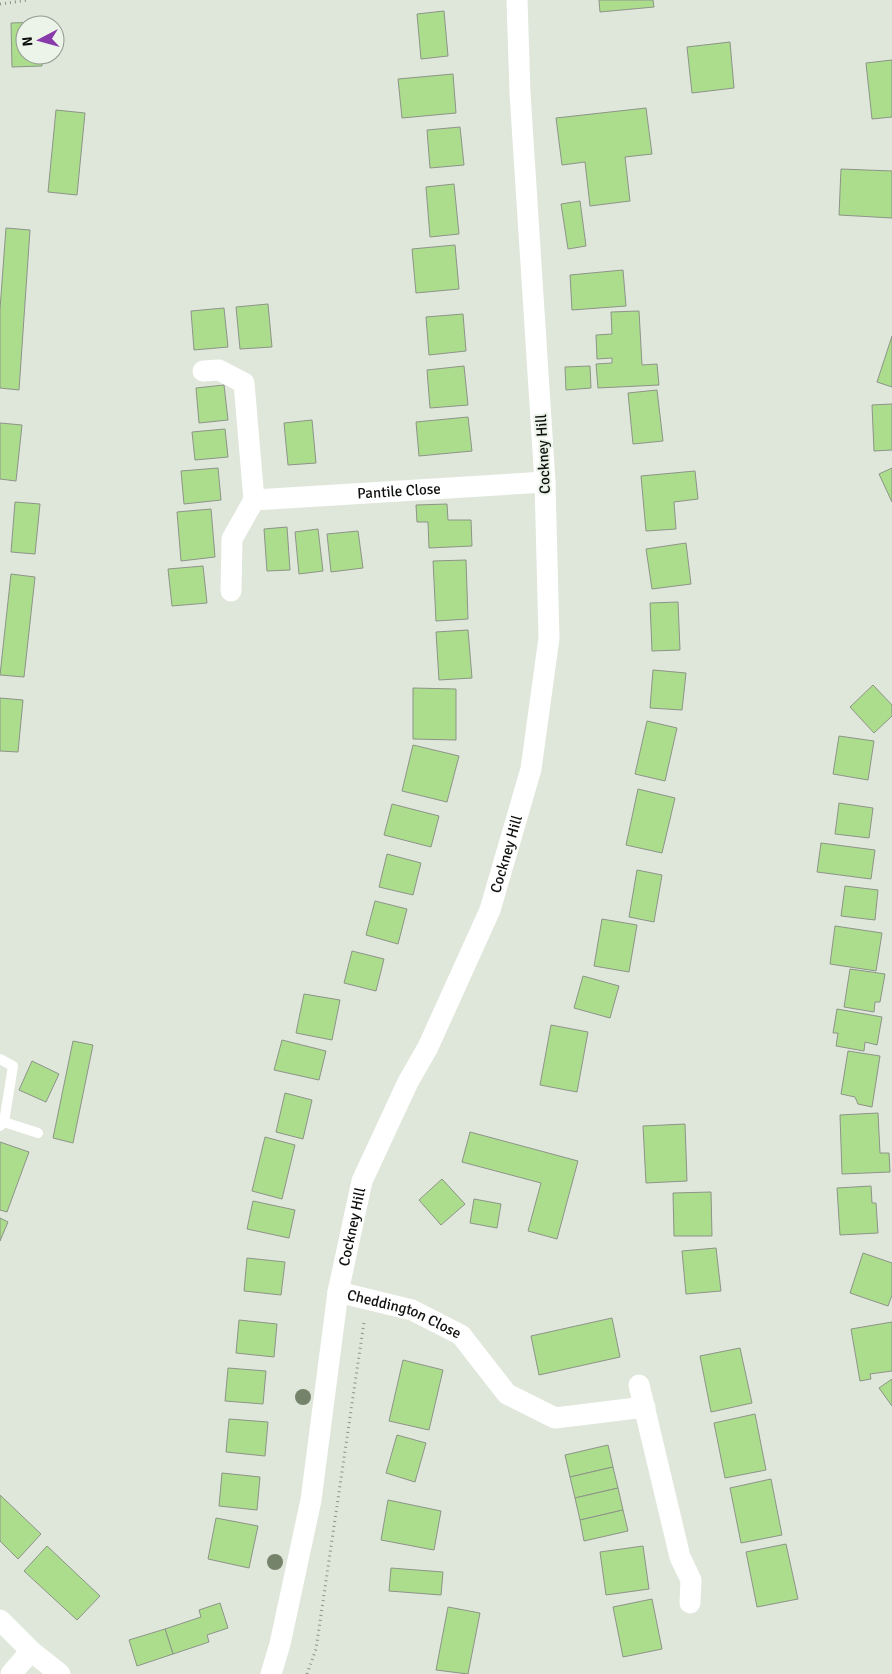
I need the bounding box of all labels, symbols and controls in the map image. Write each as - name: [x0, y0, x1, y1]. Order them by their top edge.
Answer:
- north arrow: [15, 15, 65, 65]
- text: N: [19, 36, 37, 47]
- street label: Cockney Hill: [532, 414, 554, 494]
- street label: Pantile Close: [357, 479, 441, 503]
- street label: Cockney Hill: [486, 813, 526, 895]
- street label: Cockney Hill: [335, 1186, 369, 1268]
- street label: Cheddington Close: [345, 1286, 464, 1343]

